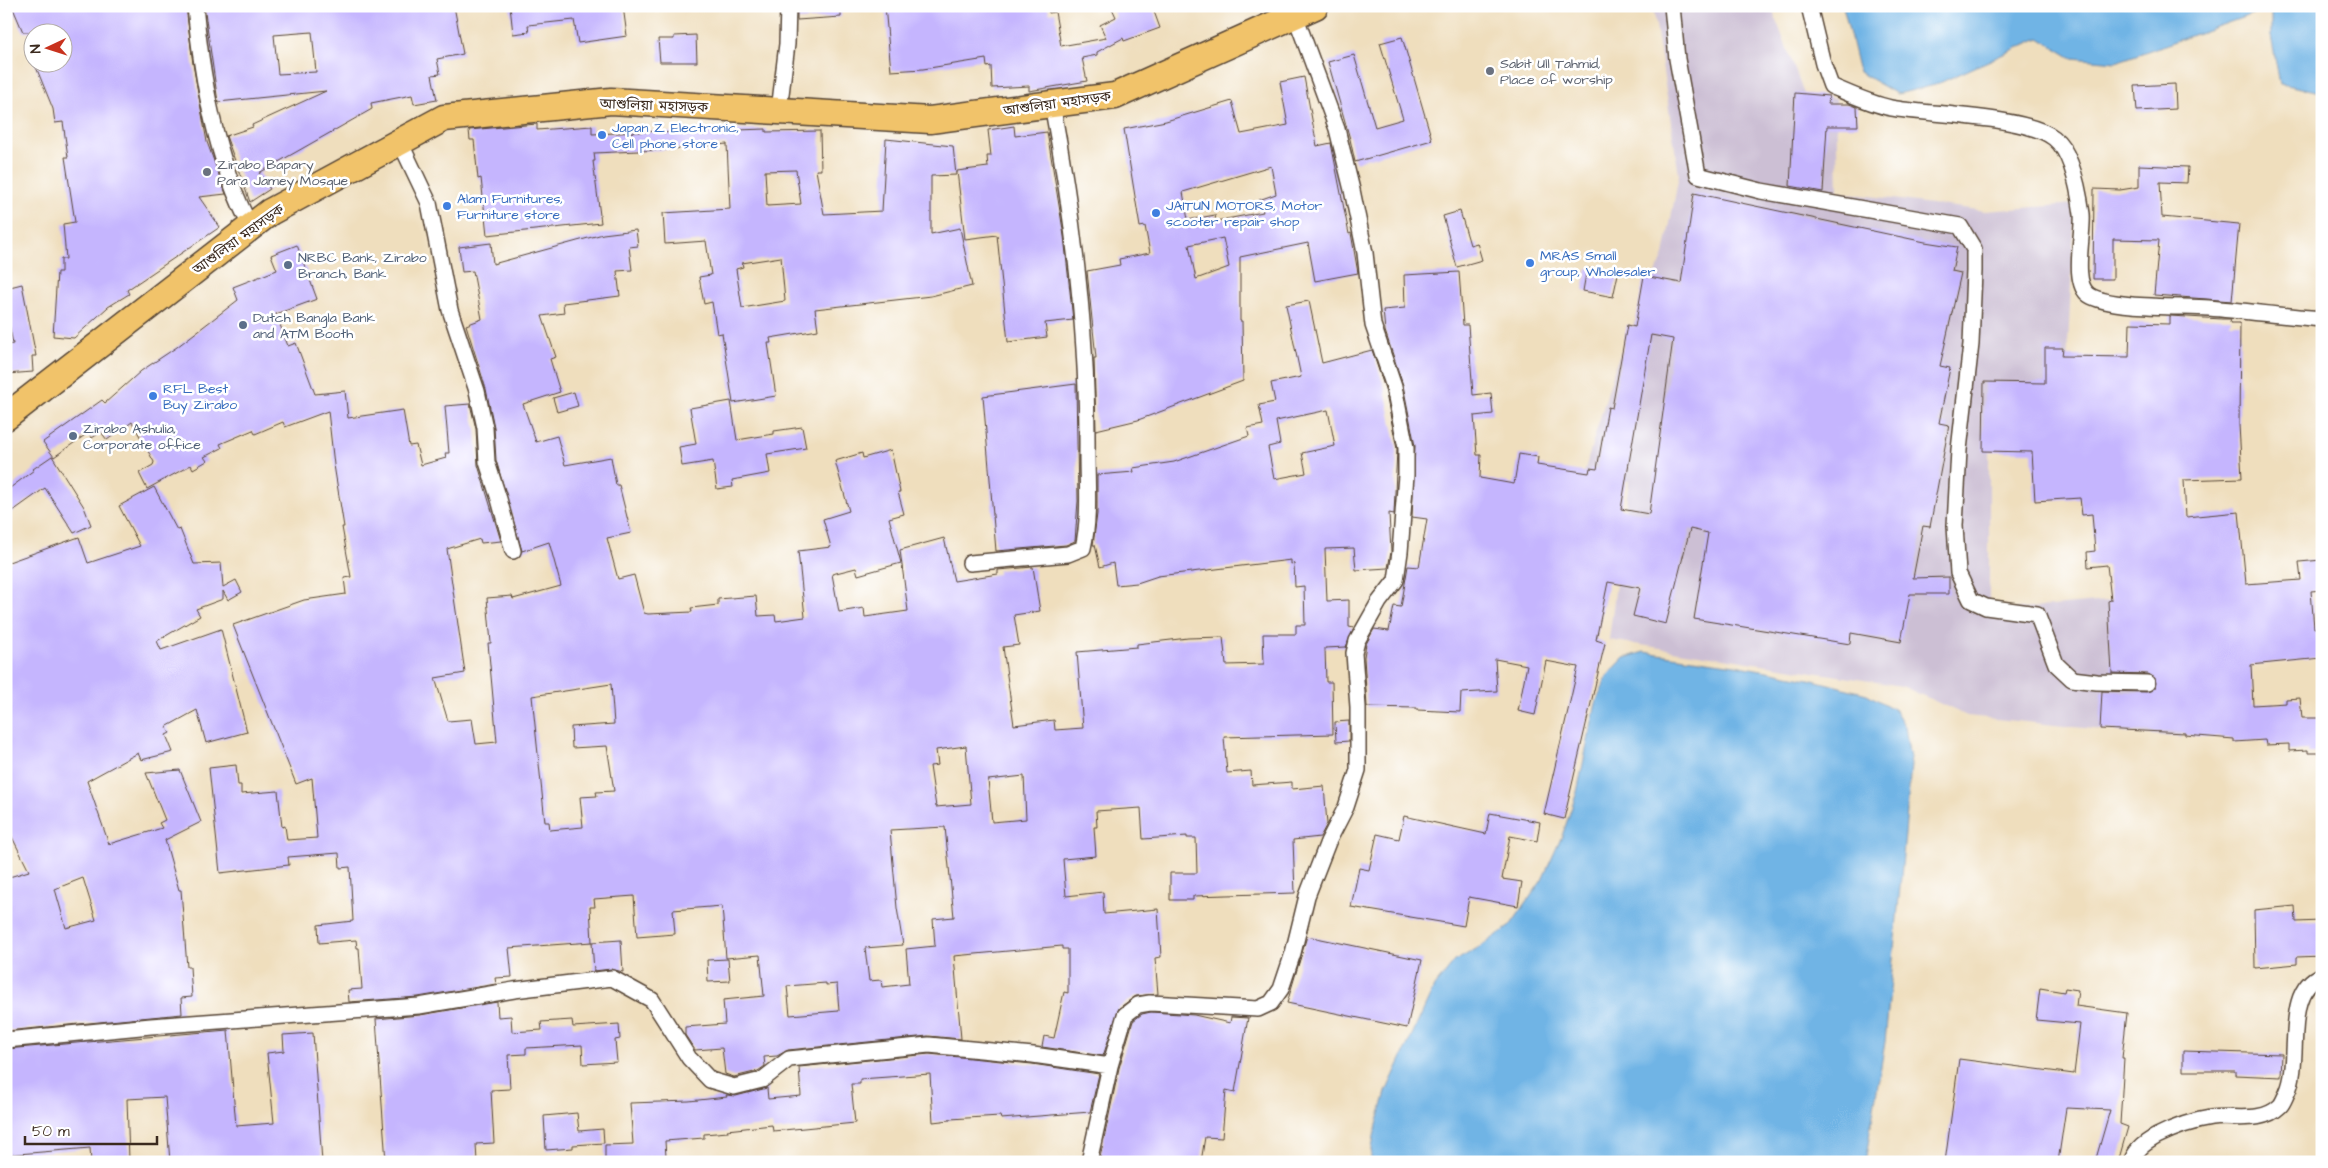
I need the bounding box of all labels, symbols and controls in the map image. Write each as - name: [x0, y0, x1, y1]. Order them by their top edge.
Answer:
- north arrow: [22, 22, 72, 72]
- text: N: [26, 44, 46, 54]
- place label: Sabit Ull Tahmid, Place of worship: [1500, 54, 1613, 90]
- marker: Sabit Ull Tahmid, Place of worship: [1484, 65, 1496, 77]
- street label: আশুলিয়া মহাসড়ক: [1001, 86, 1113, 122]
- street label: আশুলিয়া মহাসড়ক: [598, 94, 709, 118]
- place label: Japan Z Electronic, Cell phone store: [612, 118, 739, 154]
- marker: Japan Z Electronic, Cell phone store: [596, 129, 608, 141]
- place label: Zirabo Bapary Para Jamey Mosque: [217, 155, 349, 191]
- marker: Zirabo Bapary Para Jamey Mosque: [201, 166, 213, 178]
- place label: Alam Furnitures, Furniture store: [457, 189, 563, 225]
- place label: JAITUN MOTORS, Motor scooter repair shop: [1166, 196, 1323, 232]
- street label: আশুলিয়া মহাসড়ক: [188, 199, 289, 280]
- marker: Alam Furnitures, Furniture store: [441, 200, 453, 212]
- marker: JAITUN MOTORS, Motor scooter repair shop: [1150, 207, 1162, 219]
- place label: MRAS Small group, Wholesaler: [1540, 246, 1655, 282]
- place label: NRBC Bank, Zirabo Branch, Bank: [298, 248, 427, 284]
- marker: MRAS Small group, Wholesaler: [1524, 257, 1536, 269]
- marker: NRBC Bank, Zirabo Branch, Bank: [282, 259, 294, 271]
- place label: Dutch Bangla Bank and ATM Booth: [253, 308, 376, 344]
- marker: Dutch Bangla Bank and ATM Booth: [237, 319, 249, 331]
- place label: RFL Best Buy Zirabo: [163, 379, 237, 415]
- marker: RFL Best Buy Zirabo: [147, 390, 159, 402]
- place label: Zirabo Ashulia, Corporate office: [83, 419, 201, 455]
- marker: Zirabo Ashulia, Corporate office: [67, 430, 79, 442]
- scale bar: [25, 1113, 158, 1145]
- text: 50 m: [32, 1121, 70, 1142]

